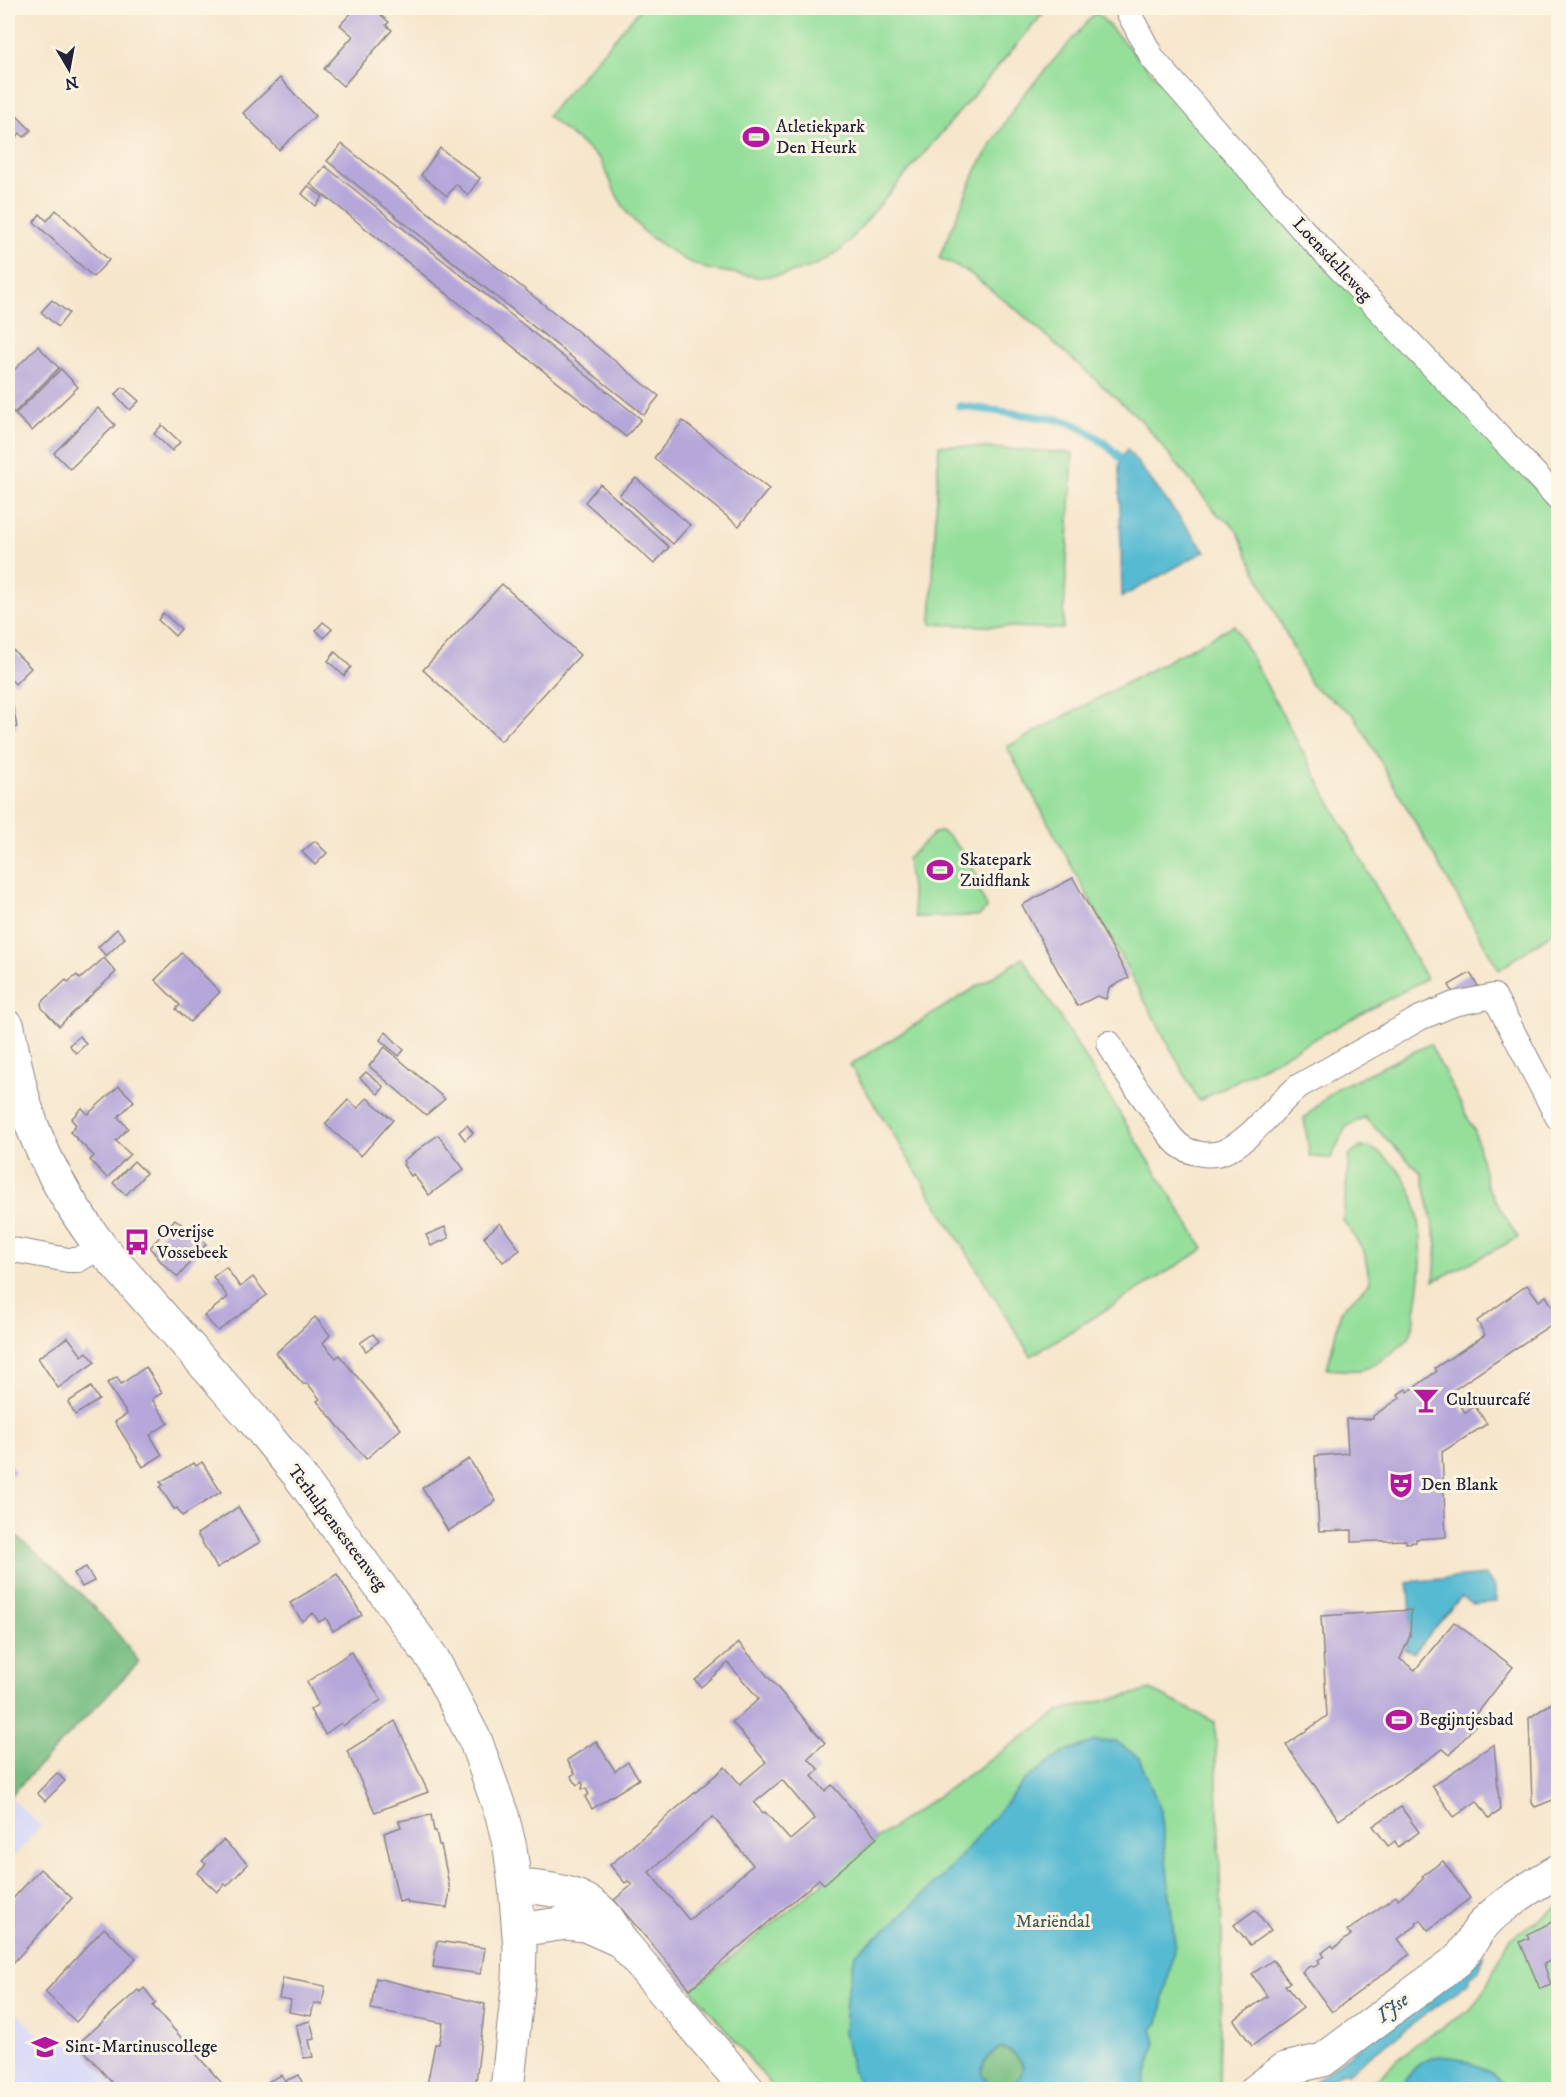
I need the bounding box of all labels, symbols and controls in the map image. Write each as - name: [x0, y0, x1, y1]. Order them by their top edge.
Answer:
- north arrow: [39, 39, 99, 99]
- text: N: [63, 72, 80, 94]
- place label: Atletiekpark Den Heurk: [776, 116, 865, 159]
- sports icon: Atletiekpark Den Heurk: [741, 122, 771, 152]
- street label: Loensdelleweg: [1287, 213, 1377, 307]
- place label: Skatepark Zuidflank: [960, 849, 1032, 892]
- sports icon: Skatepark Zuidflank: [925, 855, 955, 885]
- place label: Overijse Vossebeek: [156, 1221, 228, 1264]
- bus stop icon: Overijse Vossebeek: [122, 1227, 152, 1257]
- bar icon: Cultuurcafé: [1411, 1385, 1441, 1415]
- place label: Cultuurcafé: [1446, 1389, 1531, 1411]
- street label: Terhulpensesteenweg: [282, 1461, 392, 1596]
- theatre icon: Den Blank: [1386, 1470, 1416, 1500]
- place label: Den Blank: [1421, 1474, 1498, 1496]
- sports icon: Begijntjesbad: [1384, 1705, 1414, 1735]
- place label: Begijntjesbad: [1419, 1709, 1514, 1731]
- park label: Mariëndal: [1016, 1911, 1091, 1933]
- water label: IJse: [1370, 1987, 1415, 2029]
- school or university icon: Sint-Martinuscollege: [30, 2032, 60, 2062]
- place label: Sint-Martinuscollege: [65, 2036, 218, 2058]

